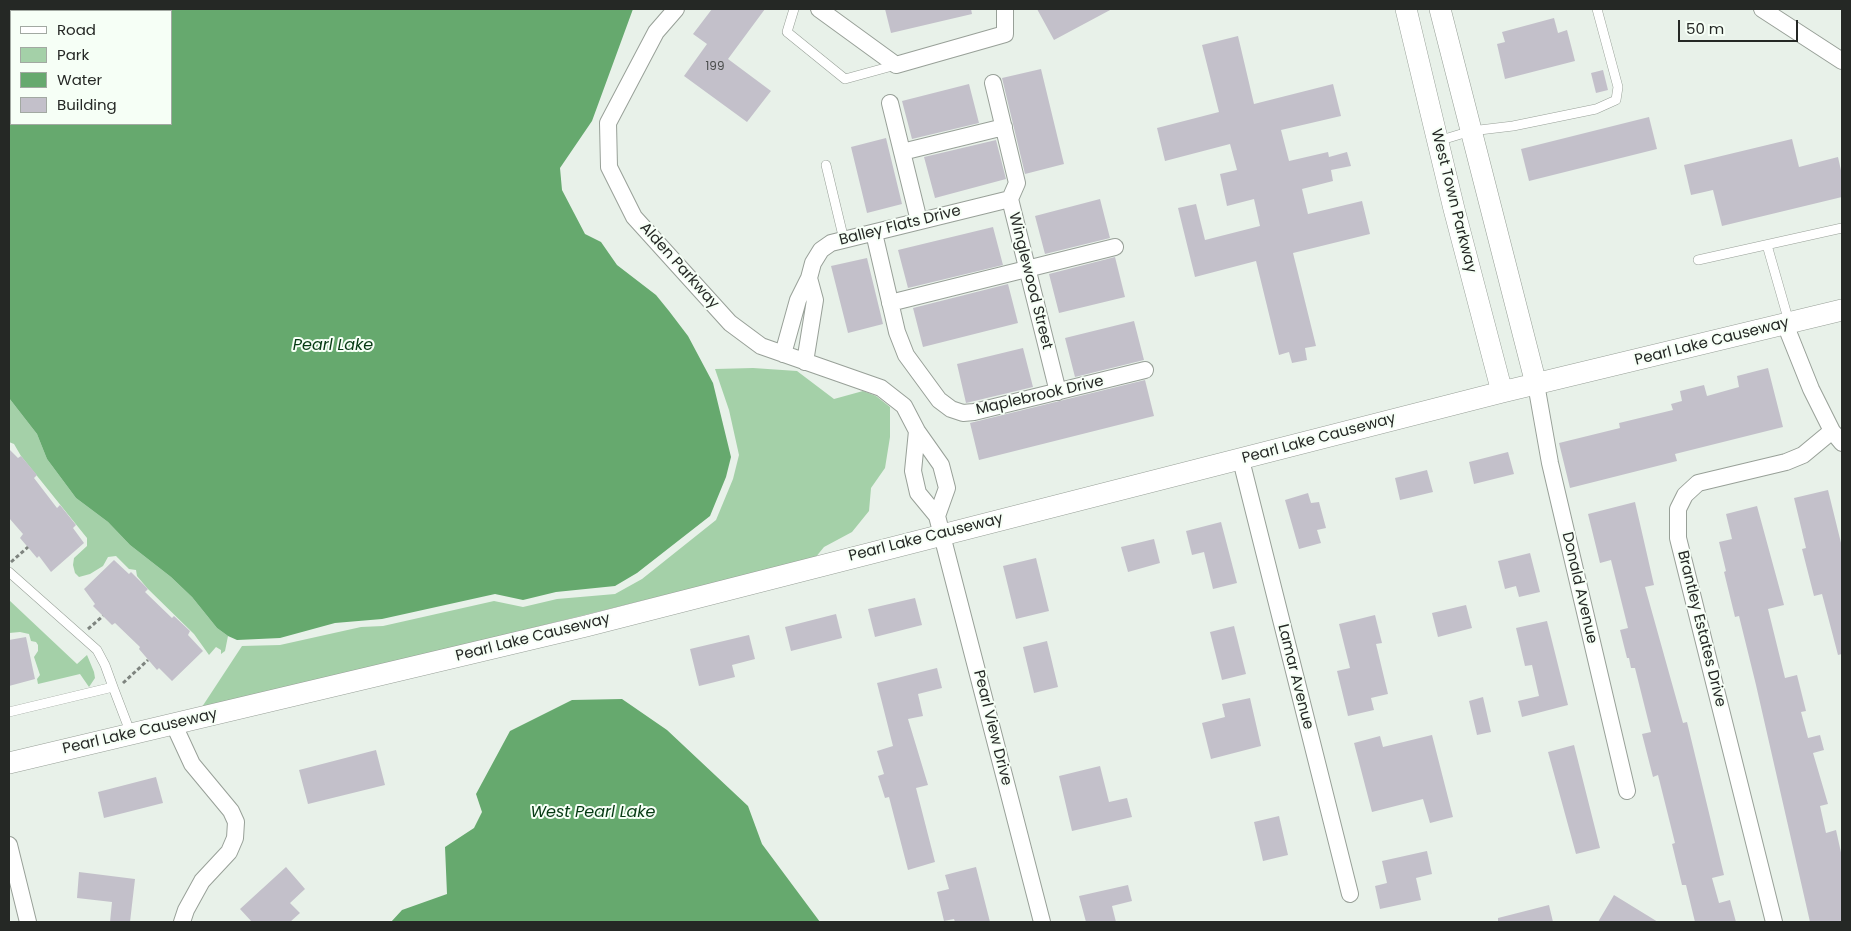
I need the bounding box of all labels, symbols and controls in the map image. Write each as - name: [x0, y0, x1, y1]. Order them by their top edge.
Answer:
- legend: [10, 10, 172, 125]
- scale bar: [1681, 10, 1801, 42]
- text: 50 m: [1686, 18, 1724, 39]
- text: Road: [57, 19, 96, 40]
- text: Park: [57, 44, 89, 65]
- house number: 199: [706, 60, 724, 74]
- text: Water: [57, 69, 102, 90]
- text: Building: [57, 94, 117, 115]
- street label: West Town Parkway: [1426, 127, 1480, 275]
- street label: Balley Flats Drive: [837, 202, 963, 250]
- street label: Winglewood Street: [1004, 211, 1056, 351]
- street label: Alden Parkway: [636, 219, 722, 313]
- street label: Pearl Lake Causeway: [1633, 314, 1791, 370]
- water label: Pearl Lake: [293, 336, 373, 356]
- street label: Maplebrook Drive: [974, 373, 1106, 419]
- street label: Pearl Lake Causeway: [1240, 410, 1398, 468]
- street label: Pearl Lake Causeway: [847, 510, 1005, 566]
- street label: Donald Avenue: [1557, 530, 1601, 646]
- street label: Brantley Estates Drive: [1673, 549, 1729, 709]
- street label: Pearl Lake Causeway: [454, 610, 612, 666]
- street label: Lamar Avenue: [1273, 622, 1317, 732]
- street label: Pearl View Drive: [969, 668, 1015, 788]
- street label: Pearl Lake Causeway: [61, 705, 219, 759]
- water label: West Pearl Lake: [530, 803, 656, 823]

